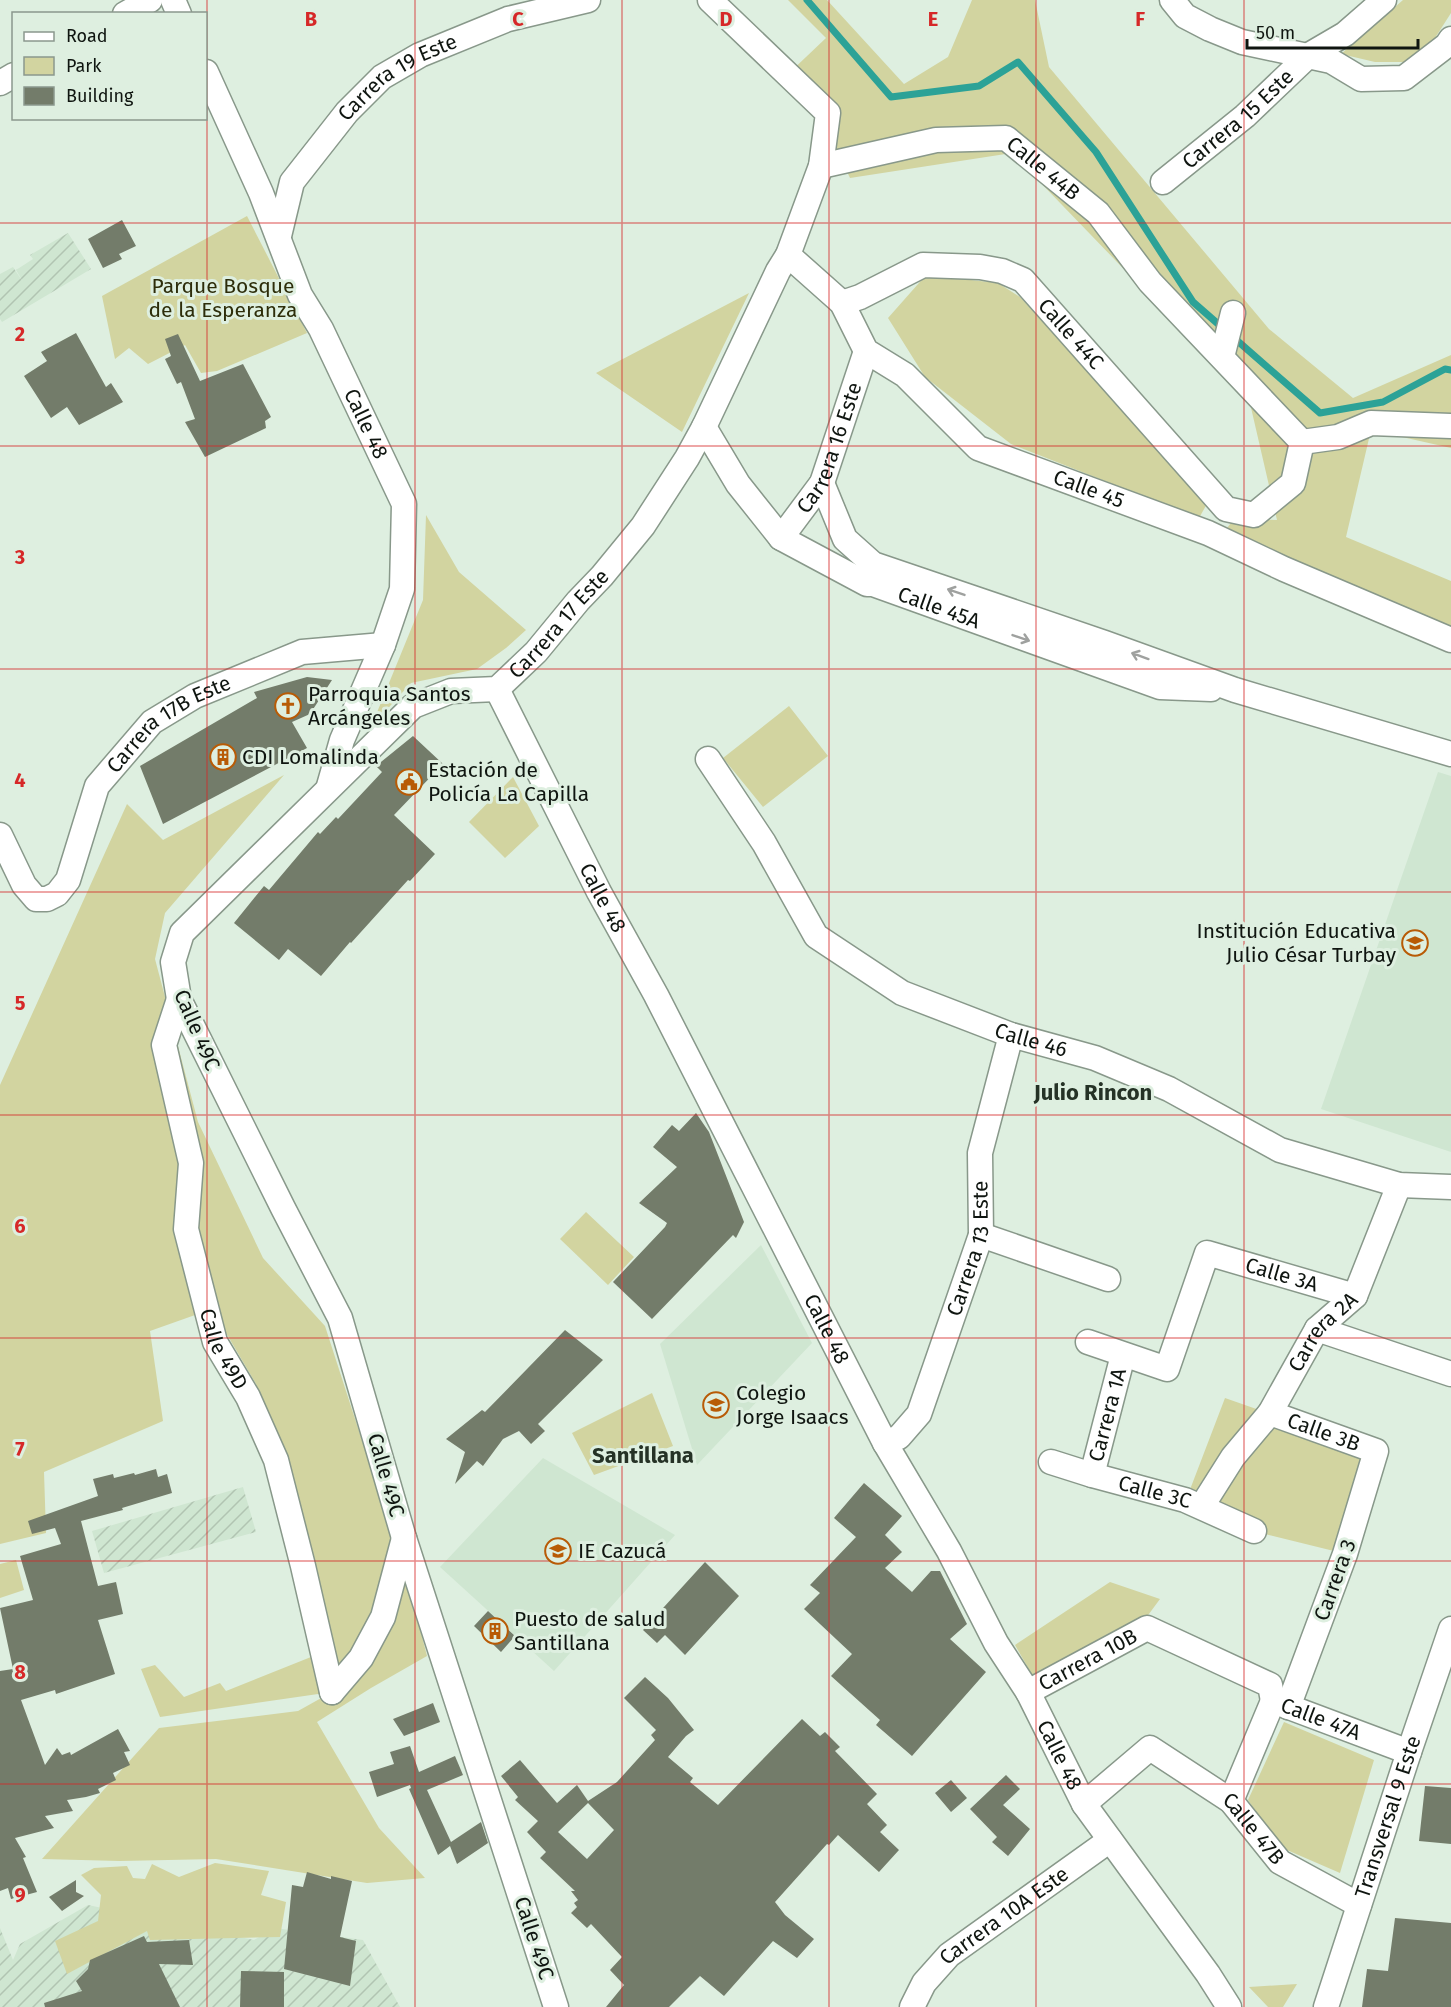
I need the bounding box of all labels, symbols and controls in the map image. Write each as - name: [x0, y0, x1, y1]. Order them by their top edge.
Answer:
- text: B: [305, 7, 317, 31]
- text: C: [512, 7, 524, 31]
- text: D: [719, 7, 733, 31]
- text: E: [928, 7, 938, 31]
- text: F: [1135, 7, 1145, 31]
- legend: [12, 12, 207, 120]
- scale bar: [1247, 12, 1418, 50]
- text: 50 m: [1256, 22, 1295, 44]
- text: Road: [66, 25, 108, 47]
- street label: Carrera 19 Este: [332, 28, 461, 126]
- text: Park: [66, 55, 102, 77]
- street label: Carrera 15 Este: [1177, 64, 1299, 174]
- text: Building: [66, 85, 134, 107]
- street label: Calle 44B: [1001, 131, 1085, 206]
- park label: Parque Bosque de la Esperanza: [149, 273, 297, 323]
- street label: Calle 44C: [1033, 293, 1109, 375]
- text: 2: [15, 322, 25, 346]
- street label: Carrera 16 Este: [791, 379, 868, 519]
- street label: Calle 48: [338, 384, 394, 463]
- street label: Calle 45: [1050, 464, 1128, 514]
- text: 3: [14, 545, 25, 569]
- street label: Carrera 17 Este: [503, 564, 614, 684]
- street label: Calle 45A: [894, 581, 984, 634]
- one-way arrow: [947, 586, 966, 597]
- one-way arrow: [1011, 633, 1030, 644]
- one-way arrow: [1131, 649, 1150, 660]
- street label: Carrera 17B Este: [101, 670, 235, 778]
- place label: Parroquia Santos Arcángeles: [308, 681, 471, 731]
- church icon: Parroquia Santos Arcángeles: [273, 691, 303, 721]
- building icon: CDI Lomalinda: [208, 742, 238, 772]
- place label: CDI Lomalinda: [242, 744, 379, 770]
- place label: Estación de Policía La Capilla: [428, 757, 589, 807]
- public building icon: Estación de Policía La Capilla: [394, 767, 424, 797]
- text: 4: [14, 768, 26, 792]
- street label: Calle 48: [574, 859, 632, 937]
- place label: Institución Educativa Julio César Turbay: [1197, 918, 1397, 968]
- school or university icon: Institución Educativa Julio César Turbay: [1400, 928, 1430, 958]
- street label: Calle 49C: [168, 986, 226, 1075]
- text: 5: [15, 991, 26, 1015]
- street label: Calle 46: [991, 1017, 1070, 1063]
- district label: Julio Rincon: [1033, 1079, 1152, 1106]
- street label: Carrera 13 Este: [941, 1180, 994, 1319]
- text: 6: [14, 1214, 26, 1238]
- street label: Calle 3A: [1242, 1252, 1321, 1298]
- street label: Carrera 2A: [1283, 1287, 1363, 1377]
- street label: Calle 48: [798, 1290, 855, 1368]
- street label: Calle 49D: [194, 1306, 254, 1394]
- street label: Carrera 1A: [1083, 1365, 1132, 1464]
- place label: Colegio Jorge Isaacs: [736, 1380, 849, 1430]
- school or university icon: Colegio Jorge Isaacs: [701, 1390, 731, 1420]
- street label: Calle 3B: [1284, 1407, 1363, 1457]
- street label: Calle 49C: [362, 1430, 410, 1520]
- text: 7: [15, 1437, 25, 1461]
- district label: Santillana: [592, 1442, 694, 1469]
- street label: Calle 3C: [1116, 1470, 1194, 1514]
- school or university icon: IE Cazucá: [543, 1536, 573, 1566]
- street label: Carrera 3: [1308, 1536, 1362, 1624]
- place label: IE Cazucá: [578, 1538, 666, 1564]
- place label: Puesto de salud Santillana: [514, 1606, 666, 1656]
- building icon: Puesto de salud Santillana: [480, 1616, 510, 1646]
- street label: Carrera 10B: [1034, 1623, 1142, 1697]
- text: 8: [14, 1660, 26, 1684]
- street label: Calle 47A: [1277, 1692, 1364, 1746]
- street label: Calle 48: [1031, 1716, 1088, 1794]
- street label: Transversal 9 Este: [1349, 1732, 1427, 1901]
- street label: Calle 47B: [1218, 1786, 1290, 1870]
- street label: Carrera 10A Este: [934, 1861, 1074, 1970]
- text: 9: [14, 1883, 26, 1907]
- street label: Calle 49C: [508, 1893, 560, 1983]

